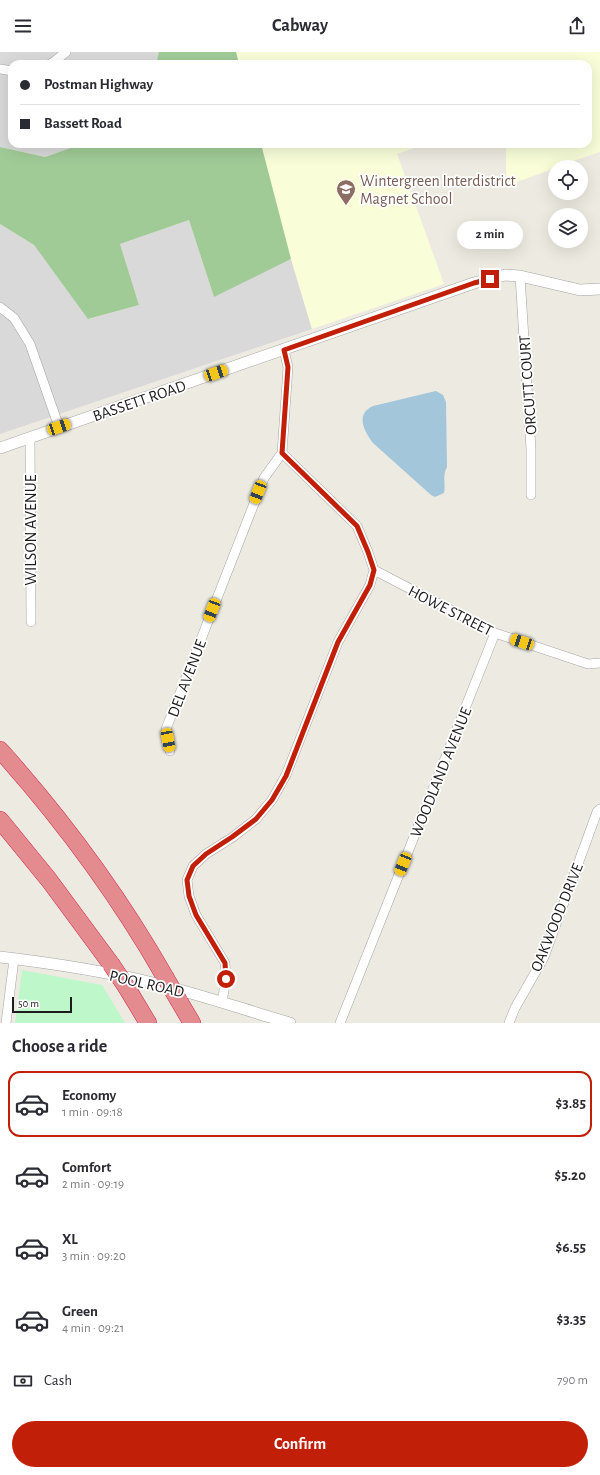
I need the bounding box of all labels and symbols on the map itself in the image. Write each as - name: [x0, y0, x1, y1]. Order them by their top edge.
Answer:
- place label: Wintergreen Interdistrict Magnet School: [360, 173, 516, 207]
- school or university icon: Wintergreen Interdistrict Magnet School: [335, 178, 357, 206]
- callout: 2 min: [457, 221, 523, 249]
- route end: [481, 270, 499, 288]
- street label: ORCUTT COURT: [517, 334, 539, 435]
- car: [203, 363, 229, 383]
- street label: BASSETT ROAD: [91, 378, 188, 424]
- car: [46, 417, 72, 437]
- street label: WILSON AVENUE: [23, 474, 39, 585]
- car: [248, 479, 268, 505]
- street label: HOWE STREET: [406, 583, 496, 639]
- car: [202, 597, 222, 623]
- car: [509, 633, 535, 651]
- street label: DEL AVENUE: [165, 637, 209, 719]
- street label: WOODLAND AVENUE: [408, 705, 474, 840]
- car: [160, 727, 176, 753]
- car: [393, 851, 413, 877]
- street label: OAKWOOD DRIVE: [528, 861, 586, 974]
- street label: POOL ROAD: [108, 968, 186, 1000]
- route start: [217, 970, 235, 988]
- scale bar: [12, 995, 72, 1014]

